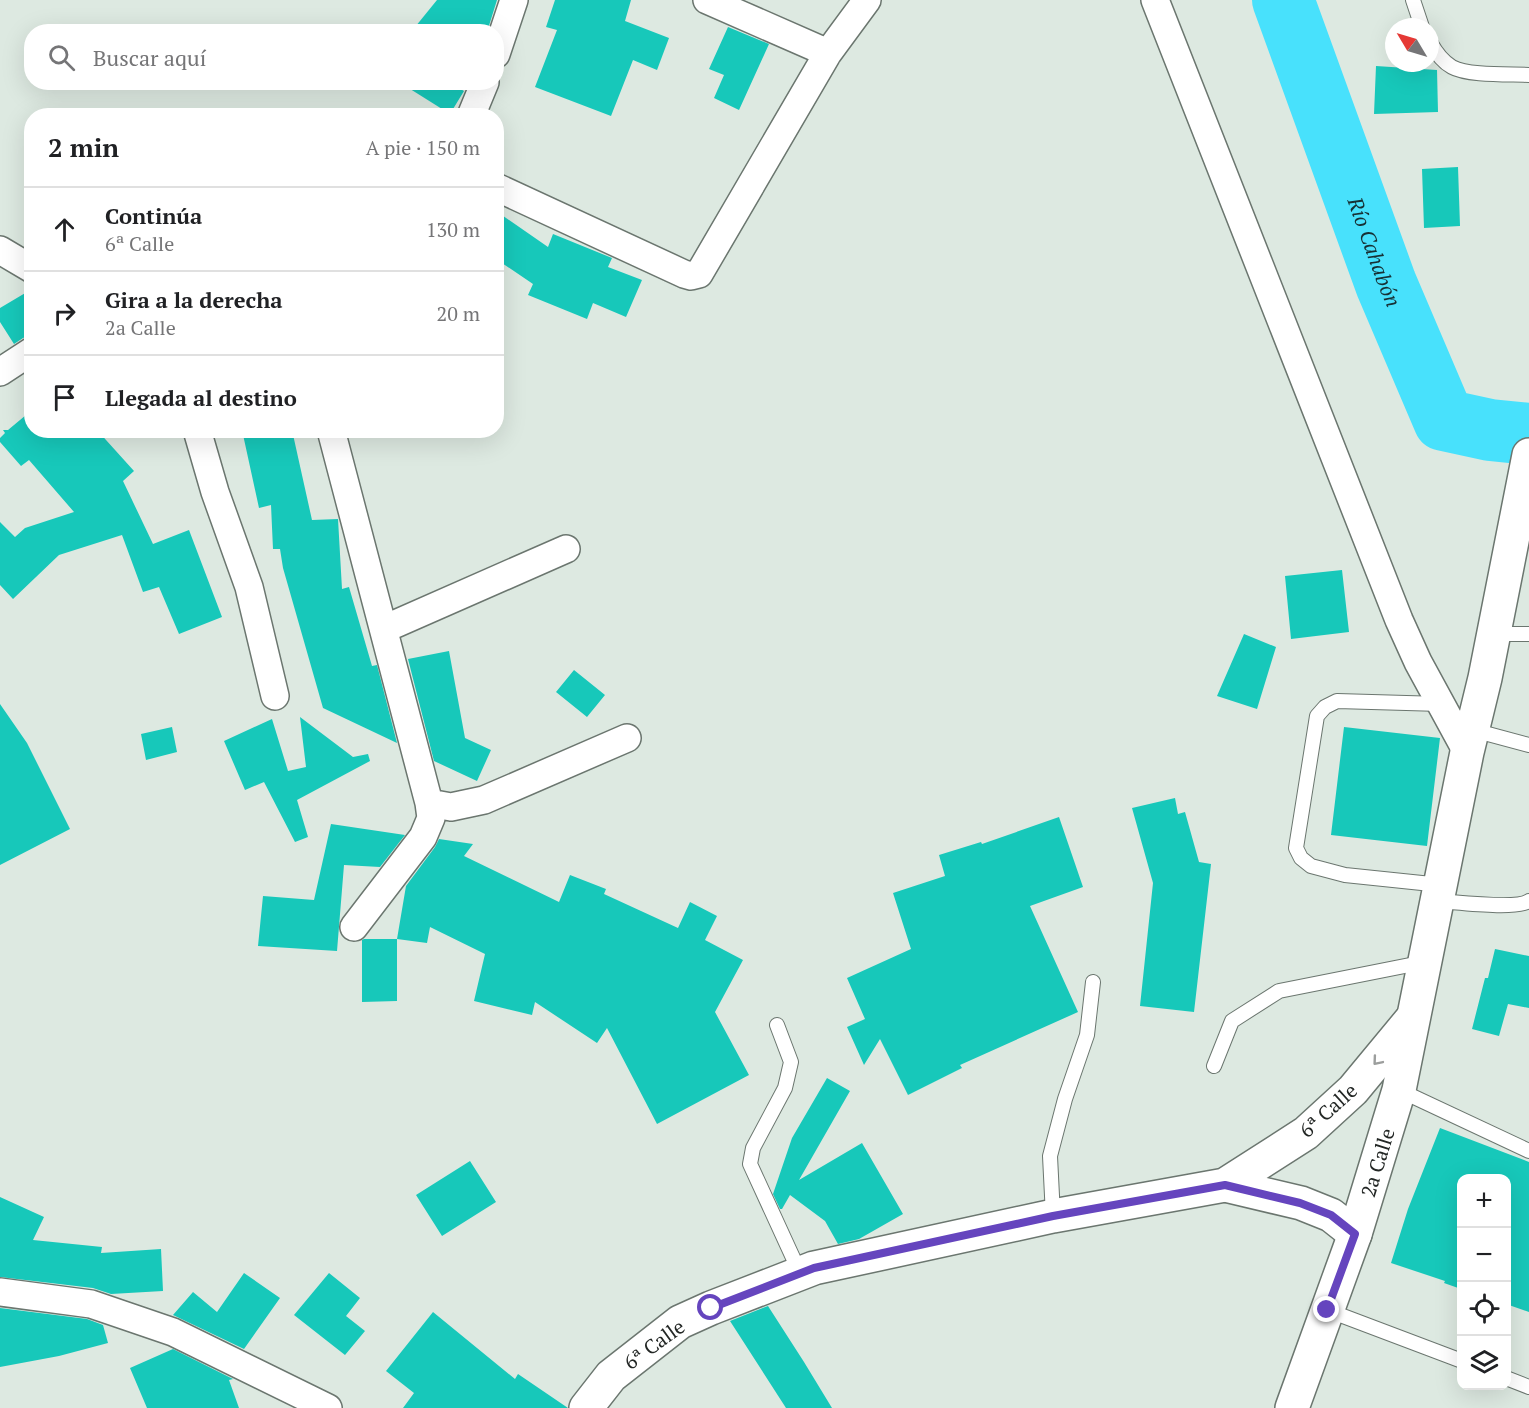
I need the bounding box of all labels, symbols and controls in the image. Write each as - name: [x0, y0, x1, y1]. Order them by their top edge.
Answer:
- north arrow: [1385, 18, 1439, 72]
- search box: [24, 24, 504, 90]
- icon: search: [45, 41, 78, 74]
- text: Buscar aquí: [93, 43, 206, 72]
- text: 2 min: [48, 130, 119, 164]
- text: A pie · 150 m: [366, 134, 480, 161]
- water label: Río Cahabón: [1341, 192, 1408, 311]
- text: Continúa: [105, 201, 202, 230]
- icon: ahead: [48, 213, 81, 246]
- text: 130 m: [426, 216, 480, 243]
- text: 6ª Calle: [105, 230, 174, 257]
- text: Gira a la derecha: [105, 285, 283, 314]
- icon: right: [48, 297, 81, 330]
- text: 20 m: [437, 300, 480, 327]
- text: 2a Calle: [105, 314, 176, 341]
- icon: arrive: [48, 381, 81, 414]
- text: Llegada al destino: [105, 383, 297, 412]
- one-way arrow: [1373, 1054, 1384, 1065]
- street label: 6ª Calle: [1293, 1077, 1363, 1143]
- street label: 2a Calle: [1354, 1125, 1400, 1200]
- map controls: [1457, 1174, 1511, 1390]
- button: +: [1457, 1174, 1511, 1228]
- button: −: [1457, 1228, 1511, 1282]
- button: locate: [1457, 1282, 1511, 1336]
- route start: [697, 1294, 723, 1320]
- route end: [1313, 1296, 1339, 1322]
- street label: 6ª Calle: [618, 1313, 690, 1375]
- button: layers: [1457, 1336, 1511, 1390]

